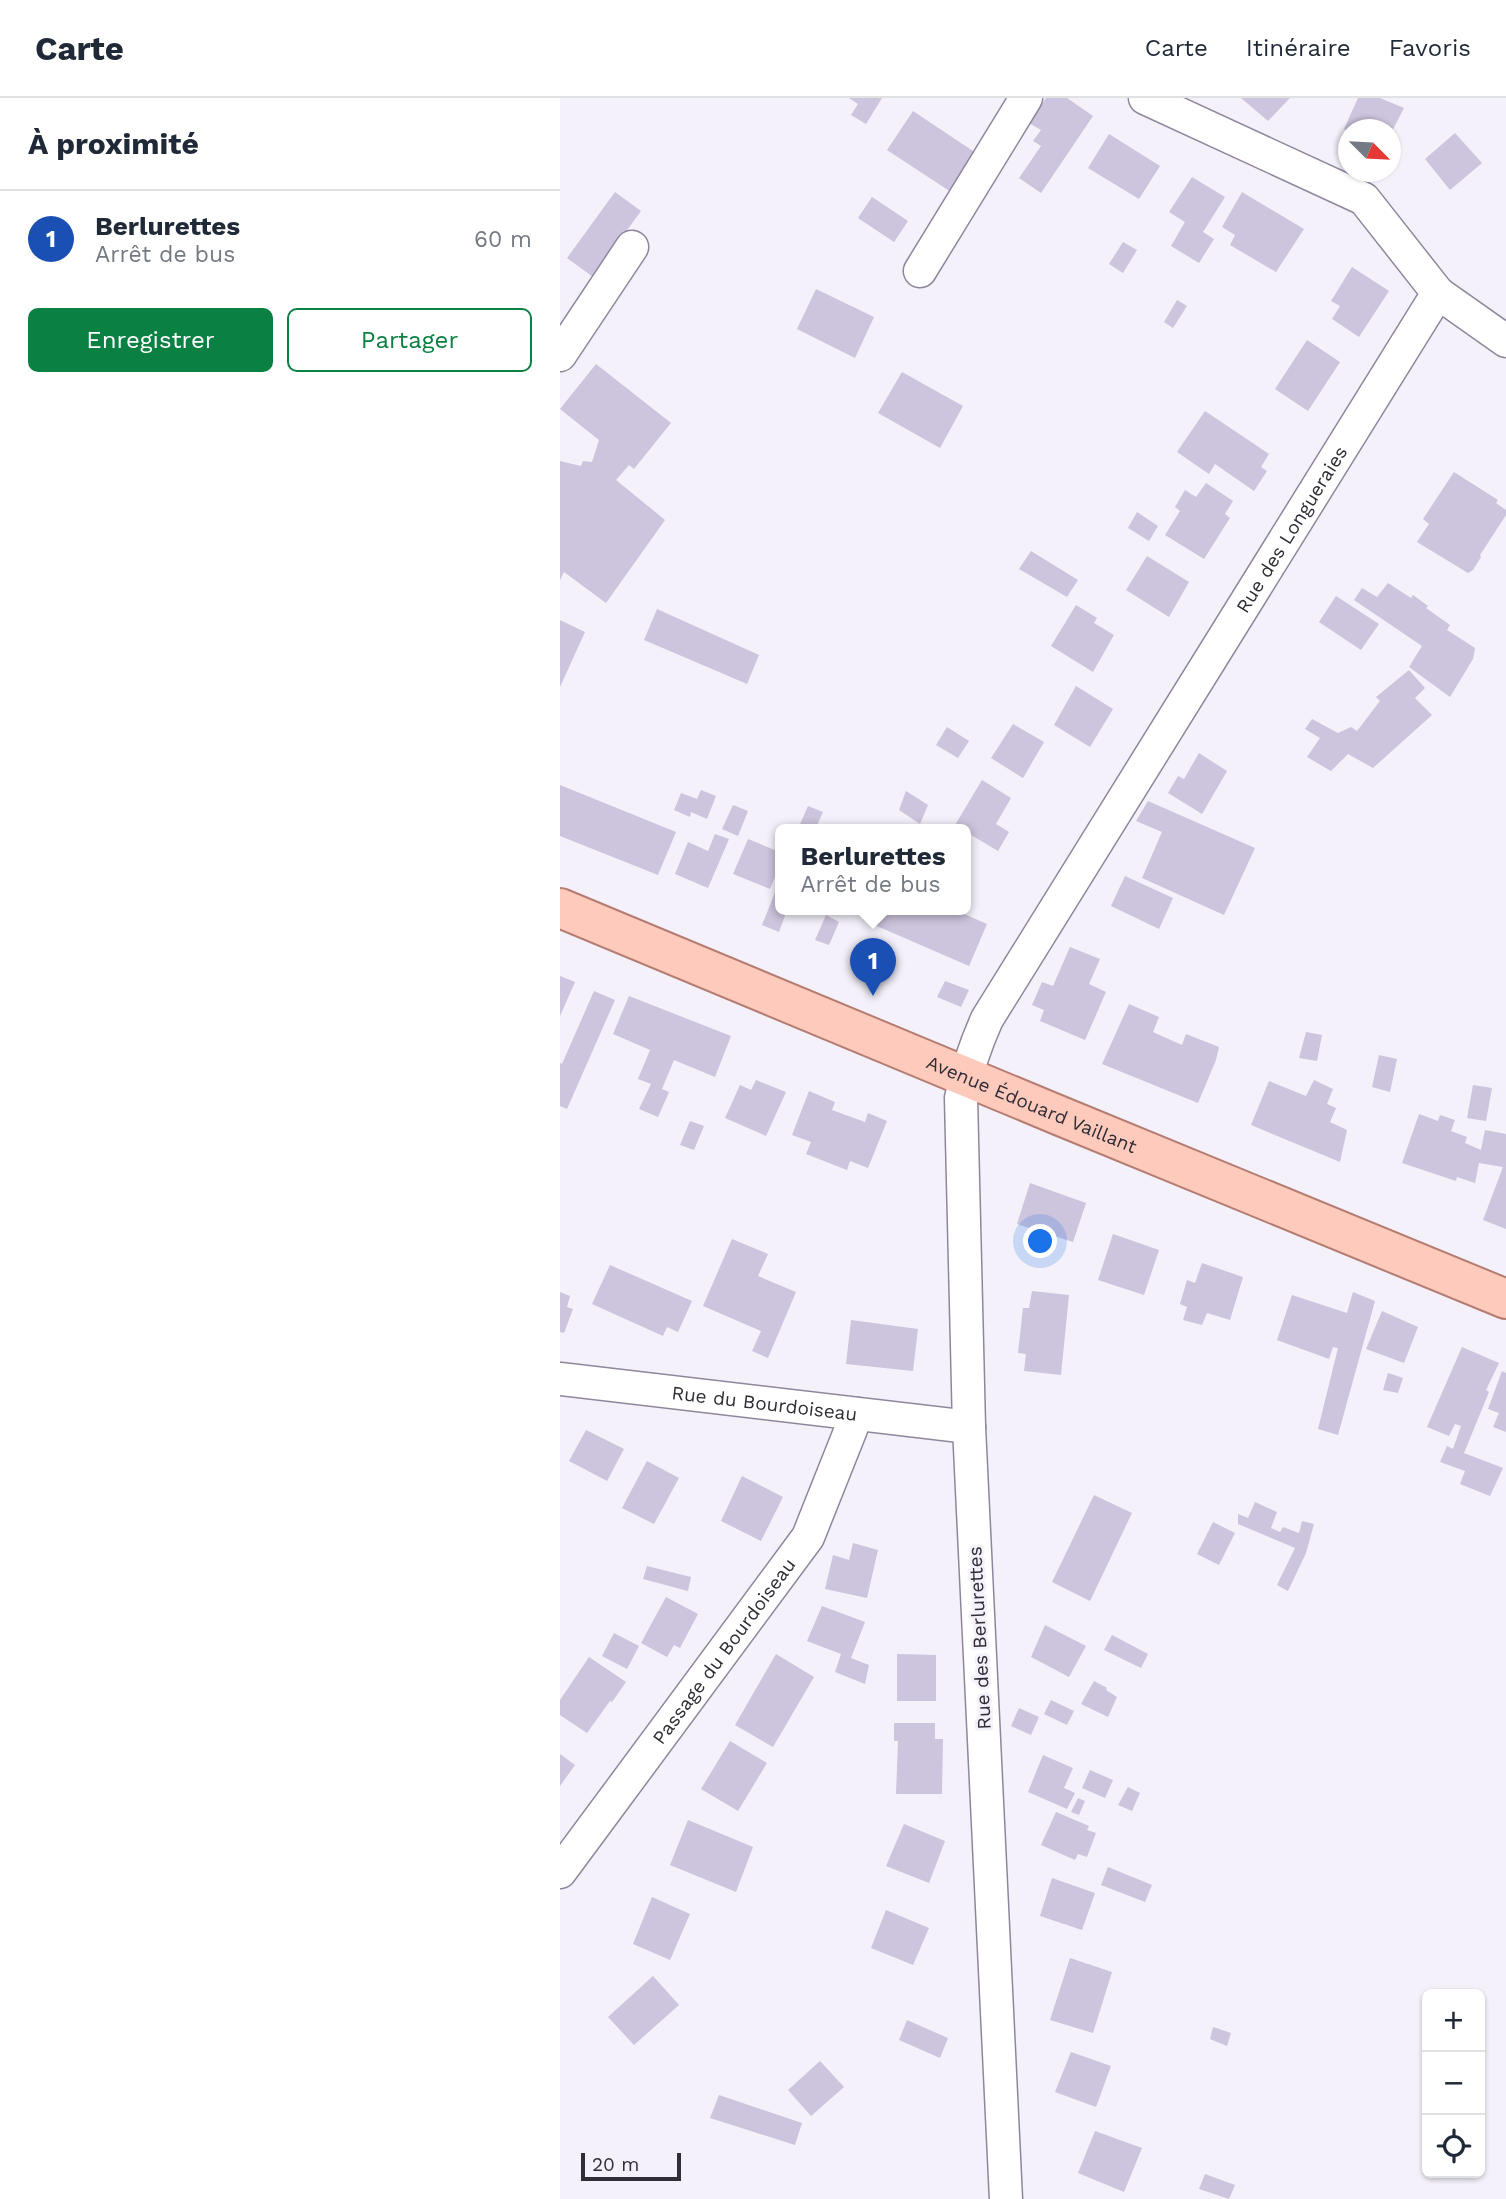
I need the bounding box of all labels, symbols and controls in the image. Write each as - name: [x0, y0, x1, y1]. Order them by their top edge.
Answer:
- text: Carte: [35, 29, 124, 68]
- text: Carte: [1145, 34, 1208, 62]
- text: Itinéraire: [1246, 34, 1351, 62]
- text: Favoris: [1389, 34, 1471, 62]
- north arrow: [1338, 119, 1401, 182]
- text: À proximité: [28, 126, 199, 161]
- text: Berlurettes: [95, 211, 240, 241]
- text: 1: [46, 226, 56, 253]
- text: 60 m: [474, 226, 532, 253]
- text: Arrêt de bus: [95, 241, 235, 268]
- button: Enregistrer: [28, 308, 273, 372]
- button: Partager: [287, 308, 532, 372]
- street label: Rue des Longueraies: [1231, 442, 1352, 617]
- popup: [775, 824, 971, 915]
- text: Berlurettes: [800, 841, 946, 871]
- text: Arrêt de bus: [800, 871, 941, 898]
- pin: 1: [850, 938, 896, 996]
- street label: Avenue Édouard Vaillant: [923, 1051, 1140, 1158]
- your location: [1023, 1224, 1057, 1258]
- street label: Rue du Bourdoiseau: [671, 1381, 859, 1426]
- street label: Rue des Berlurettes: [963, 1546, 996, 1730]
- street label: Passage du Bourdoiseau: [648, 1554, 800, 1749]
- map controls: [1422, 1989, 1485, 2178]
- button: +: [1422, 1989, 1485, 2052]
- button: −: [1422, 2052, 1485, 2115]
- button: locate: [1422, 2115, 1485, 2178]
- scale bar: [581, 2150, 681, 2182]
- text: 20 m: [592, 2153, 639, 2176]

